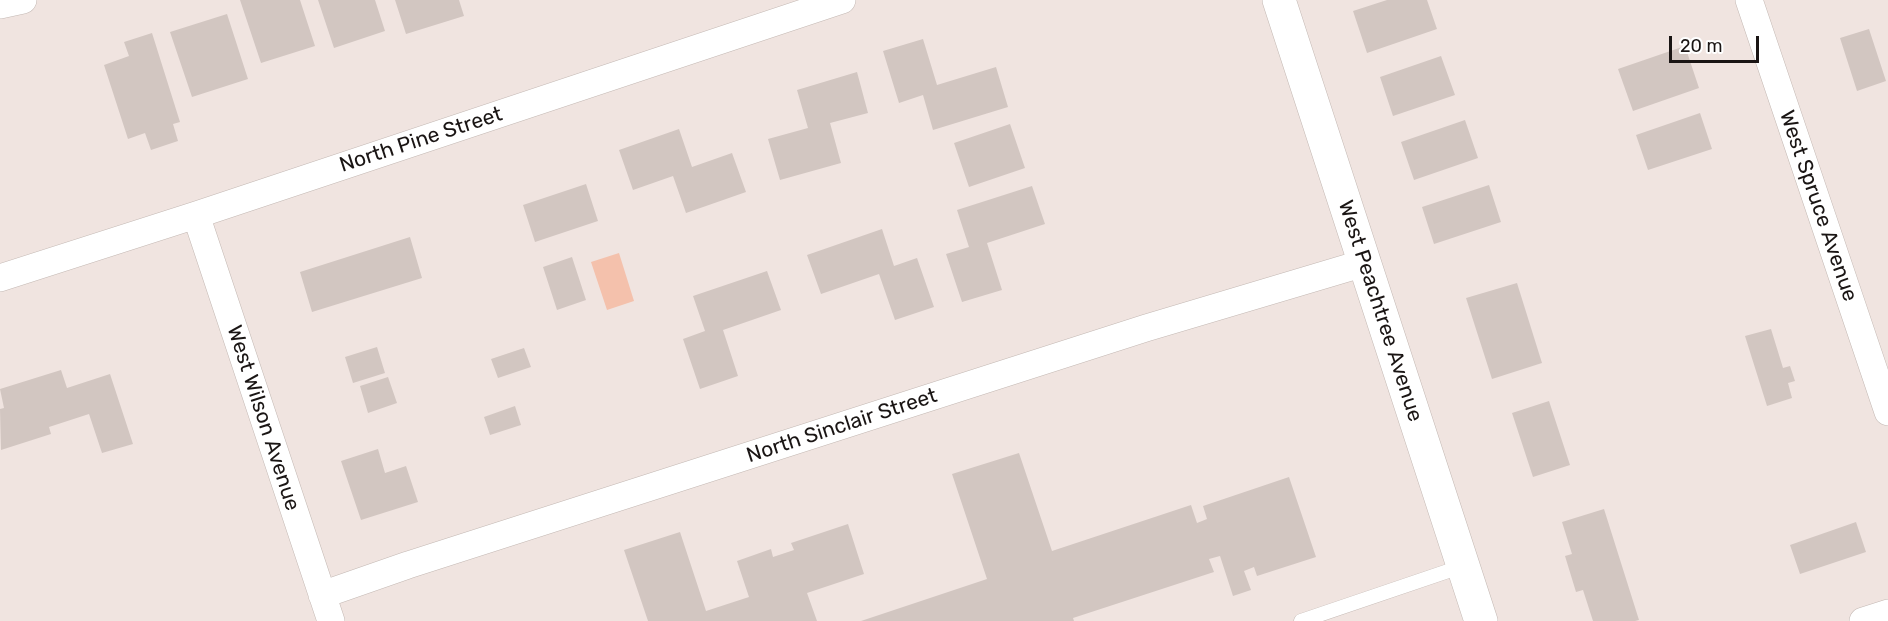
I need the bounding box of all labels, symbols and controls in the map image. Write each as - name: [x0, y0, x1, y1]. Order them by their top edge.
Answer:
- scale bar: [1672, 24, 1762, 62]
- text: 20 m: [1680, 35, 1722, 57]
- street label: North Pine Street: [336, 102, 506, 178]
- street label: West Spruce Avenue: [1773, 107, 1863, 305]
- street label: West Peachtree Avenue: [1332, 197, 1428, 425]
- street label: West Wilson Avenue: [221, 322, 305, 514]
- street label: North Sinclair Street: [744, 383, 940, 469]

